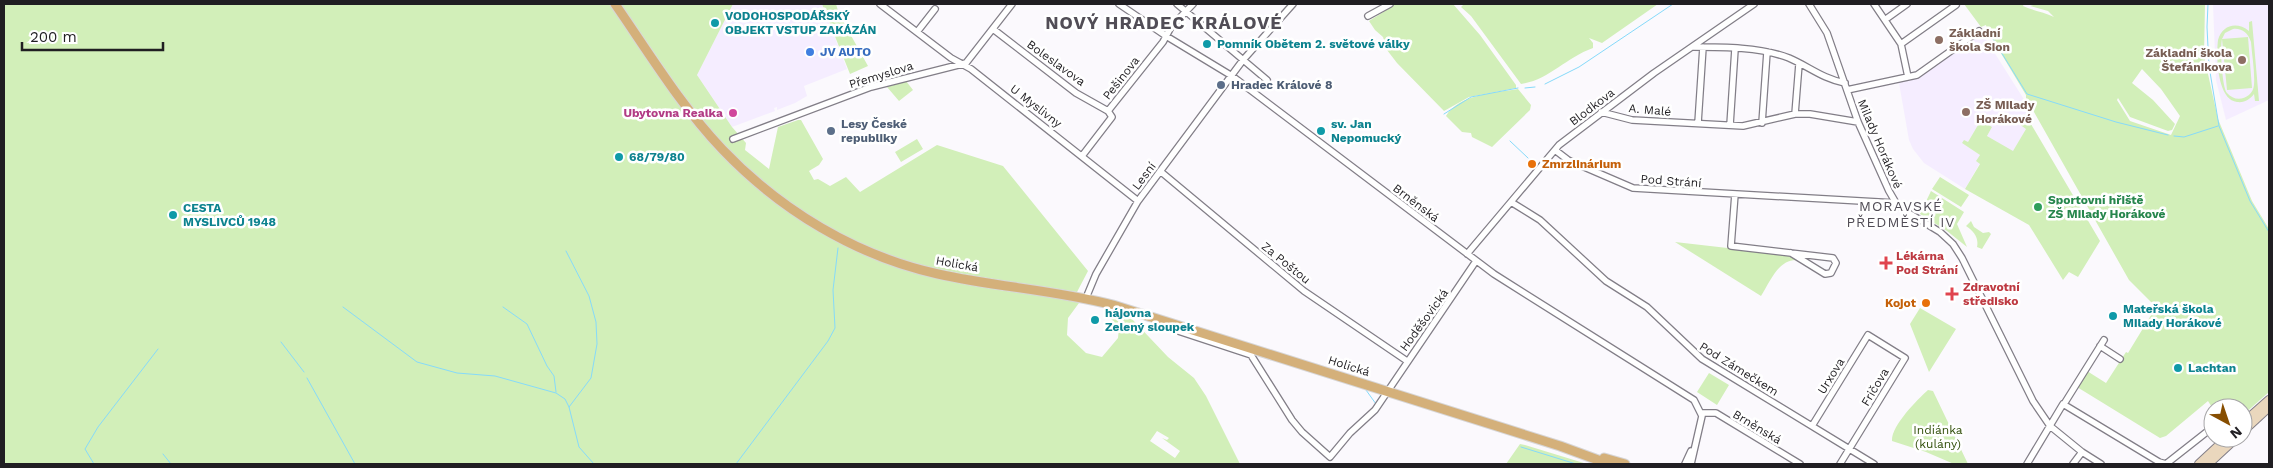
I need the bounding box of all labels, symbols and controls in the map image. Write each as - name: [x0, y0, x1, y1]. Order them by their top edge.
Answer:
- place label: VODOHOSPODÁŘSKÝ OBJEKT VSTUP ZAKÁZÁN: [725, 9, 876, 37]
- district label: NOVÝ HRADEC KRÁLOVÉ: [1045, 12, 1283, 33]
- marker: VODOHOSPODÁŘSKÝ OBJEKT VSTUP ZAKÁZÁN: [709, 17, 721, 29]
- scale bar: [22, 20, 164, 52]
- place label: Základní škola Sion: [1949, 26, 2010, 54]
- text: 200 m: [30, 28, 77, 46]
- marker: Základní škola Sion: [1933, 34, 1945, 46]
- street label: Boleslavova: [1024, 37, 1088, 89]
- place label: Pomník Obětem 2. světové války: [1217, 37, 1410, 51]
- marker: Pomník Obětem 2. světové války: [1201, 38, 1213, 50]
- place label: JV AUTO: [820, 45, 871, 59]
- marker: JV AUTO: [804, 46, 816, 58]
- place label: Základní škola Štefánikova: [2145, 46, 2232, 74]
- street label: Pešinova: [1100, 53, 1142, 102]
- marker: Základní škola Štefánikova: [2236, 54, 2248, 66]
- street label: Přemyslova: [847, 59, 915, 91]
- place label: Hradec Králové 8: [1231, 78, 1332, 92]
- marker: Hradec Králové 8: [1215, 79, 1227, 91]
- street label: U Myslivny: [1007, 81, 1065, 131]
- street label: Blodkova: [1567, 85, 1617, 129]
- street label: Milady Horákové: [1855, 97, 1905, 191]
- place label: ZŠ Milady Horákové: [1976, 98, 2035, 126]
- street label: A. Malé: [1628, 101, 1672, 119]
- place label: Ubytovna Realka: [623, 106, 723, 120]
- marker: ZŠ Milady Horákové: [1960, 106, 1972, 118]
- marker: Ubytovna Realka: [727, 107, 739, 119]
- place label: Lesy České republiky: [841, 117, 907, 145]
- place label: sv. Jan Nepomucký: [1331, 117, 1402, 145]
- marker: Lesy České republiky: [825, 125, 837, 137]
- marker: sv. Jan Nepomucký: [1315, 125, 1327, 137]
- place label: 68/79/80: [629, 150, 685, 164]
- marker: 68/79/80: [613, 151, 625, 163]
- place label: Zmrzlinárium: [1542, 157, 1621, 171]
- marker: Zmrzlinárium: [1526, 158, 1538, 170]
- street label: Lesní: [1129, 159, 1159, 193]
- street label: Pod Strání: [1640, 172, 1702, 190]
- street label: Brněnská: [1390, 181, 1442, 225]
- place label: Sportovní hřiště ZŠ Milady Horákové: [2048, 193, 2166, 221]
- district label: MORAVSKÉ PŘEDMĚSTÍ IV: [1847, 198, 1955, 230]
- place label: CESTA MYSLIVCŮ 1948: [183, 201, 276, 229]
- marker: Sportovní hřiště ZŠ Milady Horákové: [2032, 201, 2044, 213]
- marker: CESTA MYSLIVCŮ 1948: [167, 209, 179, 221]
- street label: Za Poštou: [1259, 239, 1313, 287]
- place label: Lékárna Pod Strání: [1896, 249, 1958, 277]
- street label: Holická: [935, 253, 980, 275]
- marker: Lékárna Pod Strání: [1880, 257, 1892, 269]
- place label: Zdravotní středisko: [1963, 280, 2020, 308]
- street label: Hoděšovická: [1397, 286, 1451, 354]
- marker: Zdravotní středisko: [1945, 287, 1959, 301]
- place label: Kojot: [1885, 296, 1917, 310]
- marker: Kojot: [1920, 297, 1932, 309]
- place label: Mateřská škola Milady Horákové: [2123, 302, 2222, 330]
- place label: hájovna Zelený sloupek: [1105, 306, 1195, 334]
- marker: Mateřská škola Milady Horákové: [2107, 310, 2119, 322]
- marker: hájovna Zelený sloupek: [1089, 314, 1101, 326]
- street label: Pod Zámečkem: [1697, 339, 1781, 399]
- street label: Holická: [1326, 353, 1372, 379]
- street label: Urxova: [1815, 355, 1848, 396]
- place label: Lachtan: [2188, 361, 2236, 375]
- marker: Lachtan: [2172, 362, 2184, 374]
- street label: Fričova: [1858, 365, 1892, 408]
- north arrow: [2203, 398, 2253, 448]
- street label: Brněnská: [1730, 407, 1784, 447]
- park label: Indiánka (kulány): [1913, 423, 1963, 451]
- text: N: [2227, 423, 2245, 442]

